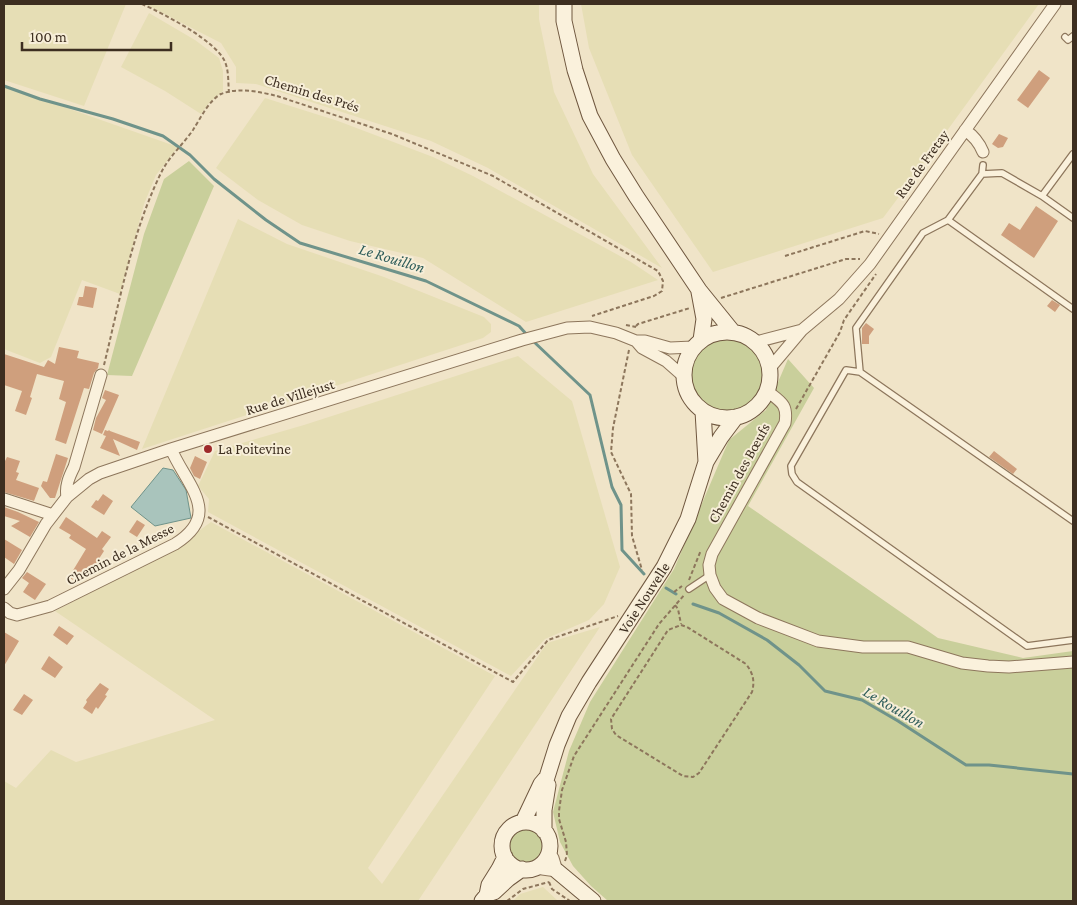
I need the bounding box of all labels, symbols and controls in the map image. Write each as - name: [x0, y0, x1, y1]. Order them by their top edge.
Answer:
- scale bar: [22, 20, 171, 52]
- text: 100 m: [30, 29, 67, 45]
- street label: Chemin des Prés: [263, 71, 362, 115]
- street label: Rue de Fretay: [892, 127, 953, 202]
- water label: Le Rouillon: [357, 240, 427, 276]
- street label: Rue de Villejust: [244, 376, 338, 419]
- street label: Chemin des Bœufs: [705, 420, 773, 526]
- place label: La Poitevine: [218, 441, 291, 457]
- marker: La Poitevine: [202, 443, 214, 455]
- street label: Chemin de la Messe: [63, 520, 177, 588]
- street label: Voie Nouvelle: [615, 559, 673, 637]
- water label: Le Rouillon: [860, 683, 928, 731]

